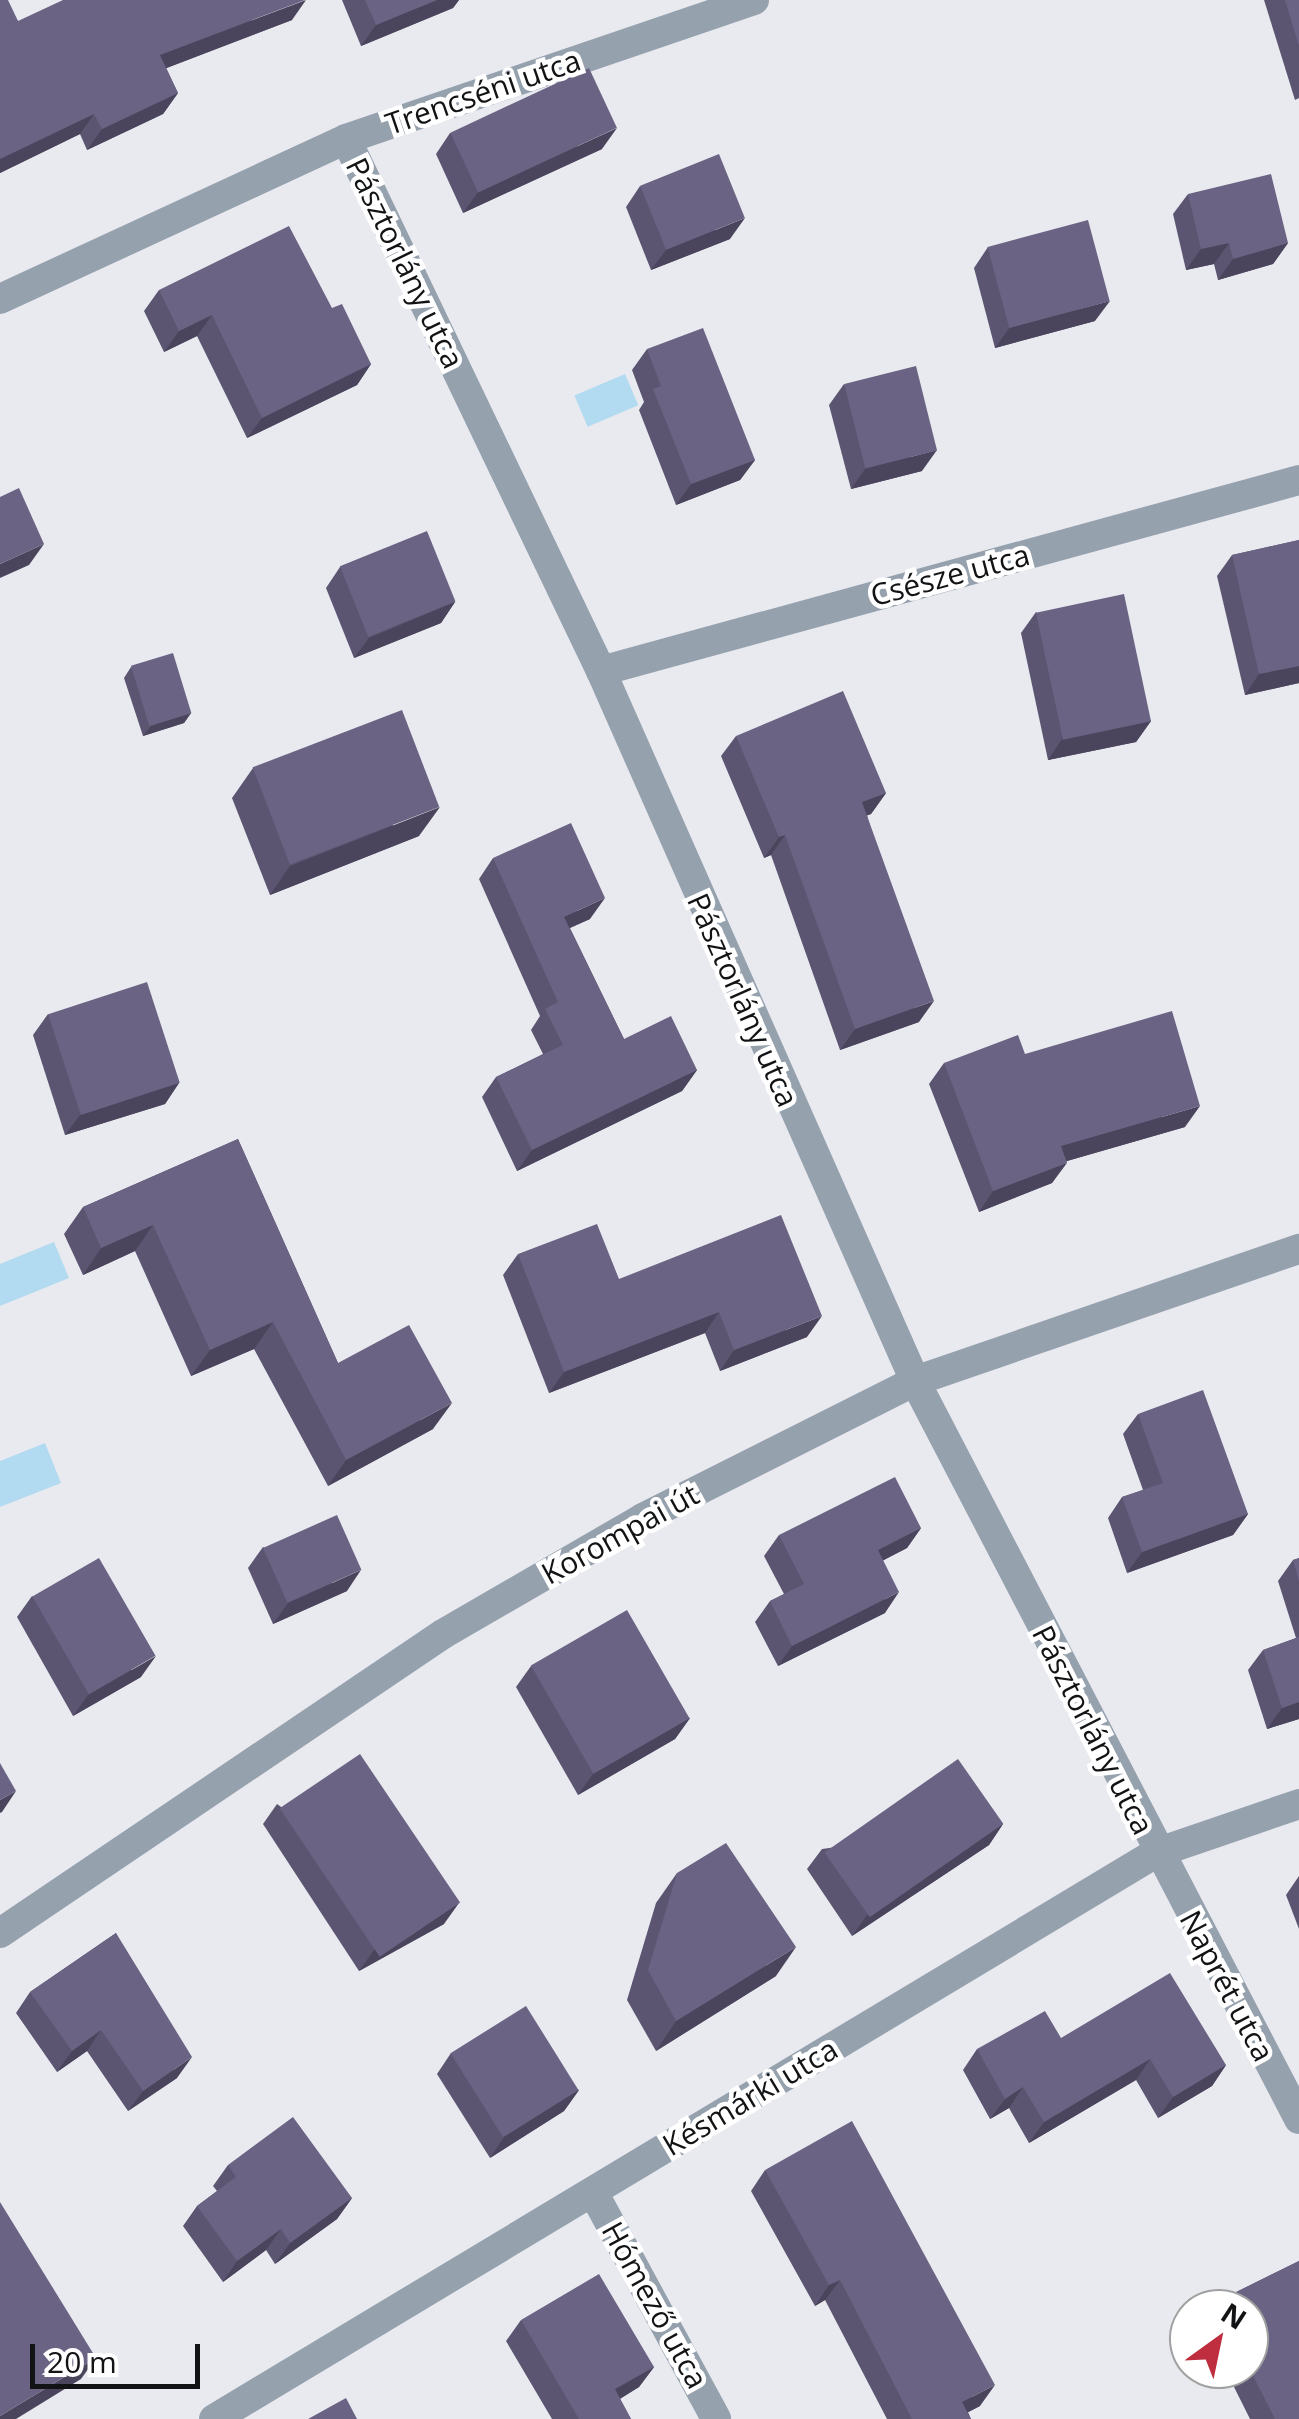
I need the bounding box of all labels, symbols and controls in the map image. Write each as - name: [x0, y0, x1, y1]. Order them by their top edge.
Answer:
- street label: Trencséni utca: [381, 42, 585, 142]
- street label: Pásztorlány utca: [338, 152, 472, 374]
- street label: Csésze utca: [867, 536, 1033, 614]
- street label: Pásztorlány utca: [680, 888, 806, 1112]
- street label: Korompai út: [535, 1476, 705, 1592]
- street label: Pásztorlány utca: [1025, 1620, 1161, 1840]
- street label: Naprét utca: [1172, 1905, 1282, 2067]
- street label: Késmárki utca: [656, 2031, 844, 2163]
- street label: Hómező utca: [594, 2215, 716, 2395]
- north arrow: [1169, 2289, 1269, 2389]
- text: N: [1214, 2293, 1254, 2338]
- scale bar: [35, 2324, 205, 2386]
- text: 20 m: [47, 2341, 117, 2382]

